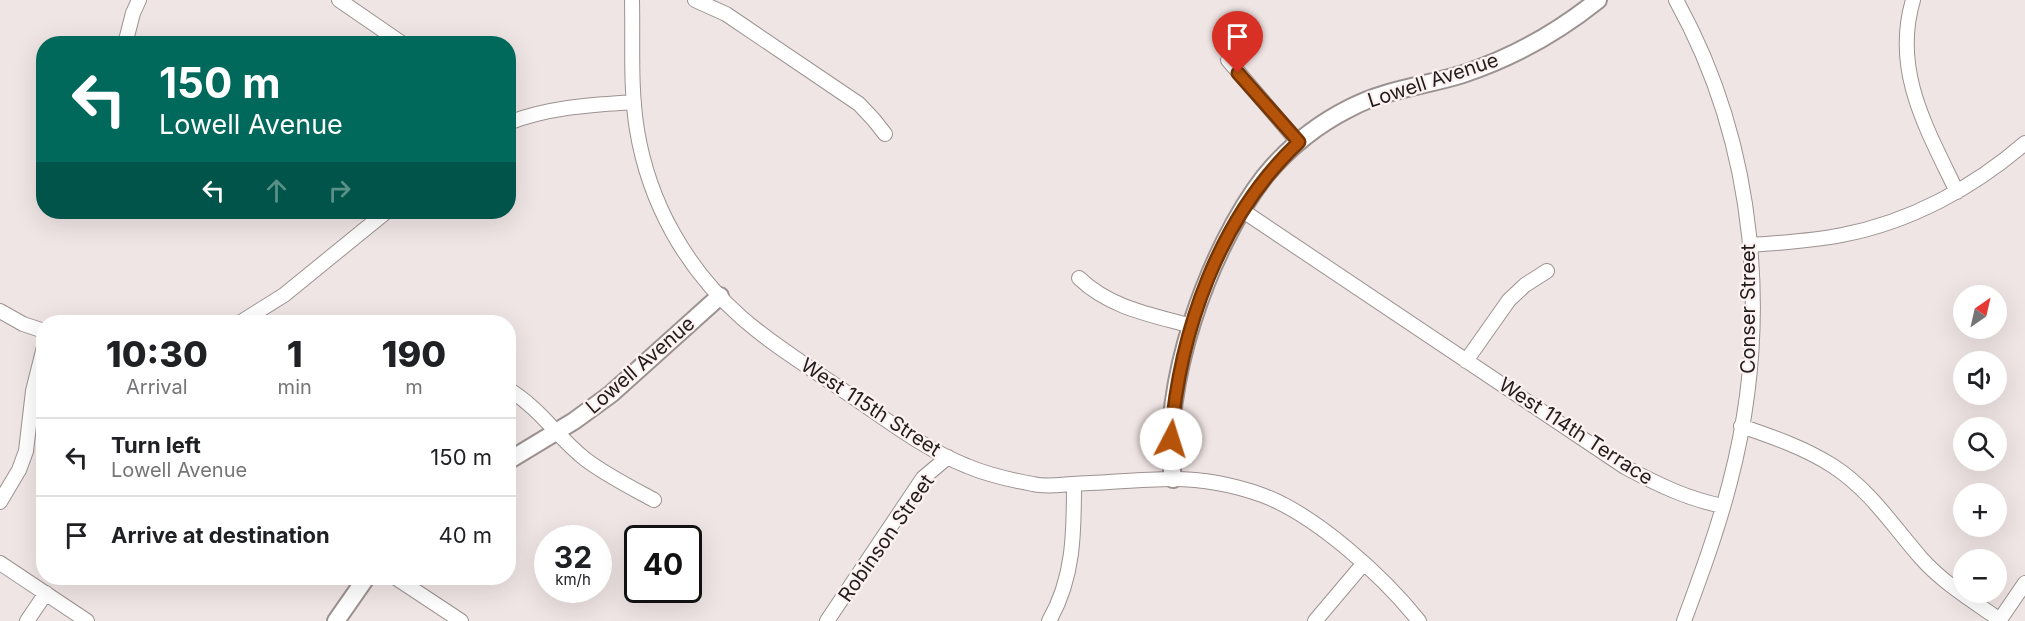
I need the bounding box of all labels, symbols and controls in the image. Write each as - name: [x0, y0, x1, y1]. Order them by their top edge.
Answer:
- pin: [1212, 11, 1263, 73]
- icon: arrive: [1221, 20, 1254, 53]
- street label: Lowell Avenue: [1365, 48, 1501, 112]
- text: 150 m: [159, 57, 281, 108]
- icon: left: [60, 60, 138, 138]
- text: Lowell Avenue: [159, 108, 343, 141]
- icon: left: [197, 174, 230, 207]
- icon: ahead: [260, 174, 293, 207]
- icon: right: [323, 174, 356, 207]
- street label: Conser Street: [1736, 243, 1760, 374]
- north arrow: [1953, 285, 2007, 339]
- map controls: [1953, 285, 2007, 603]
- street label: Lowell Avenue: [581, 311, 699, 419]
- text: 10:30: [106, 332, 208, 376]
- text: 1: [287, 332, 303, 376]
- text: 190: [382, 332, 446, 376]
- button: sound: [1953, 351, 2007, 405]
- street label: West 115th Street: [797, 353, 946, 461]
- street label: West 114th Terrace: [1494, 372, 1658, 490]
- text: Arrival: [126, 375, 188, 399]
- text: min: [278, 375, 312, 399]
- text: m: [405, 375, 423, 399]
- position arrow: [1139, 407, 1203, 471]
- button: search: [1953, 417, 2007, 471]
- text: Turn left: [111, 432, 201, 458]
- icon: left: [60, 441, 93, 474]
- text: 150 m: [430, 444, 492, 470]
- text: Lowell Avenue: [111, 458, 247, 482]
- street label: Robinson Street: [833, 469, 939, 606]
- button: +: [1953, 483, 2007, 537]
- icon: arrive: [60, 519, 93, 552]
- text: Arrive at destination: [111, 522, 330, 548]
- text: 40 m: [438, 522, 492, 548]
- speed limit sign: 40: [624, 525, 702, 603]
- text: 32: [554, 539, 592, 575]
- button: −: [1953, 549, 2007, 603]
- text: km/h: [555, 570, 591, 589]

